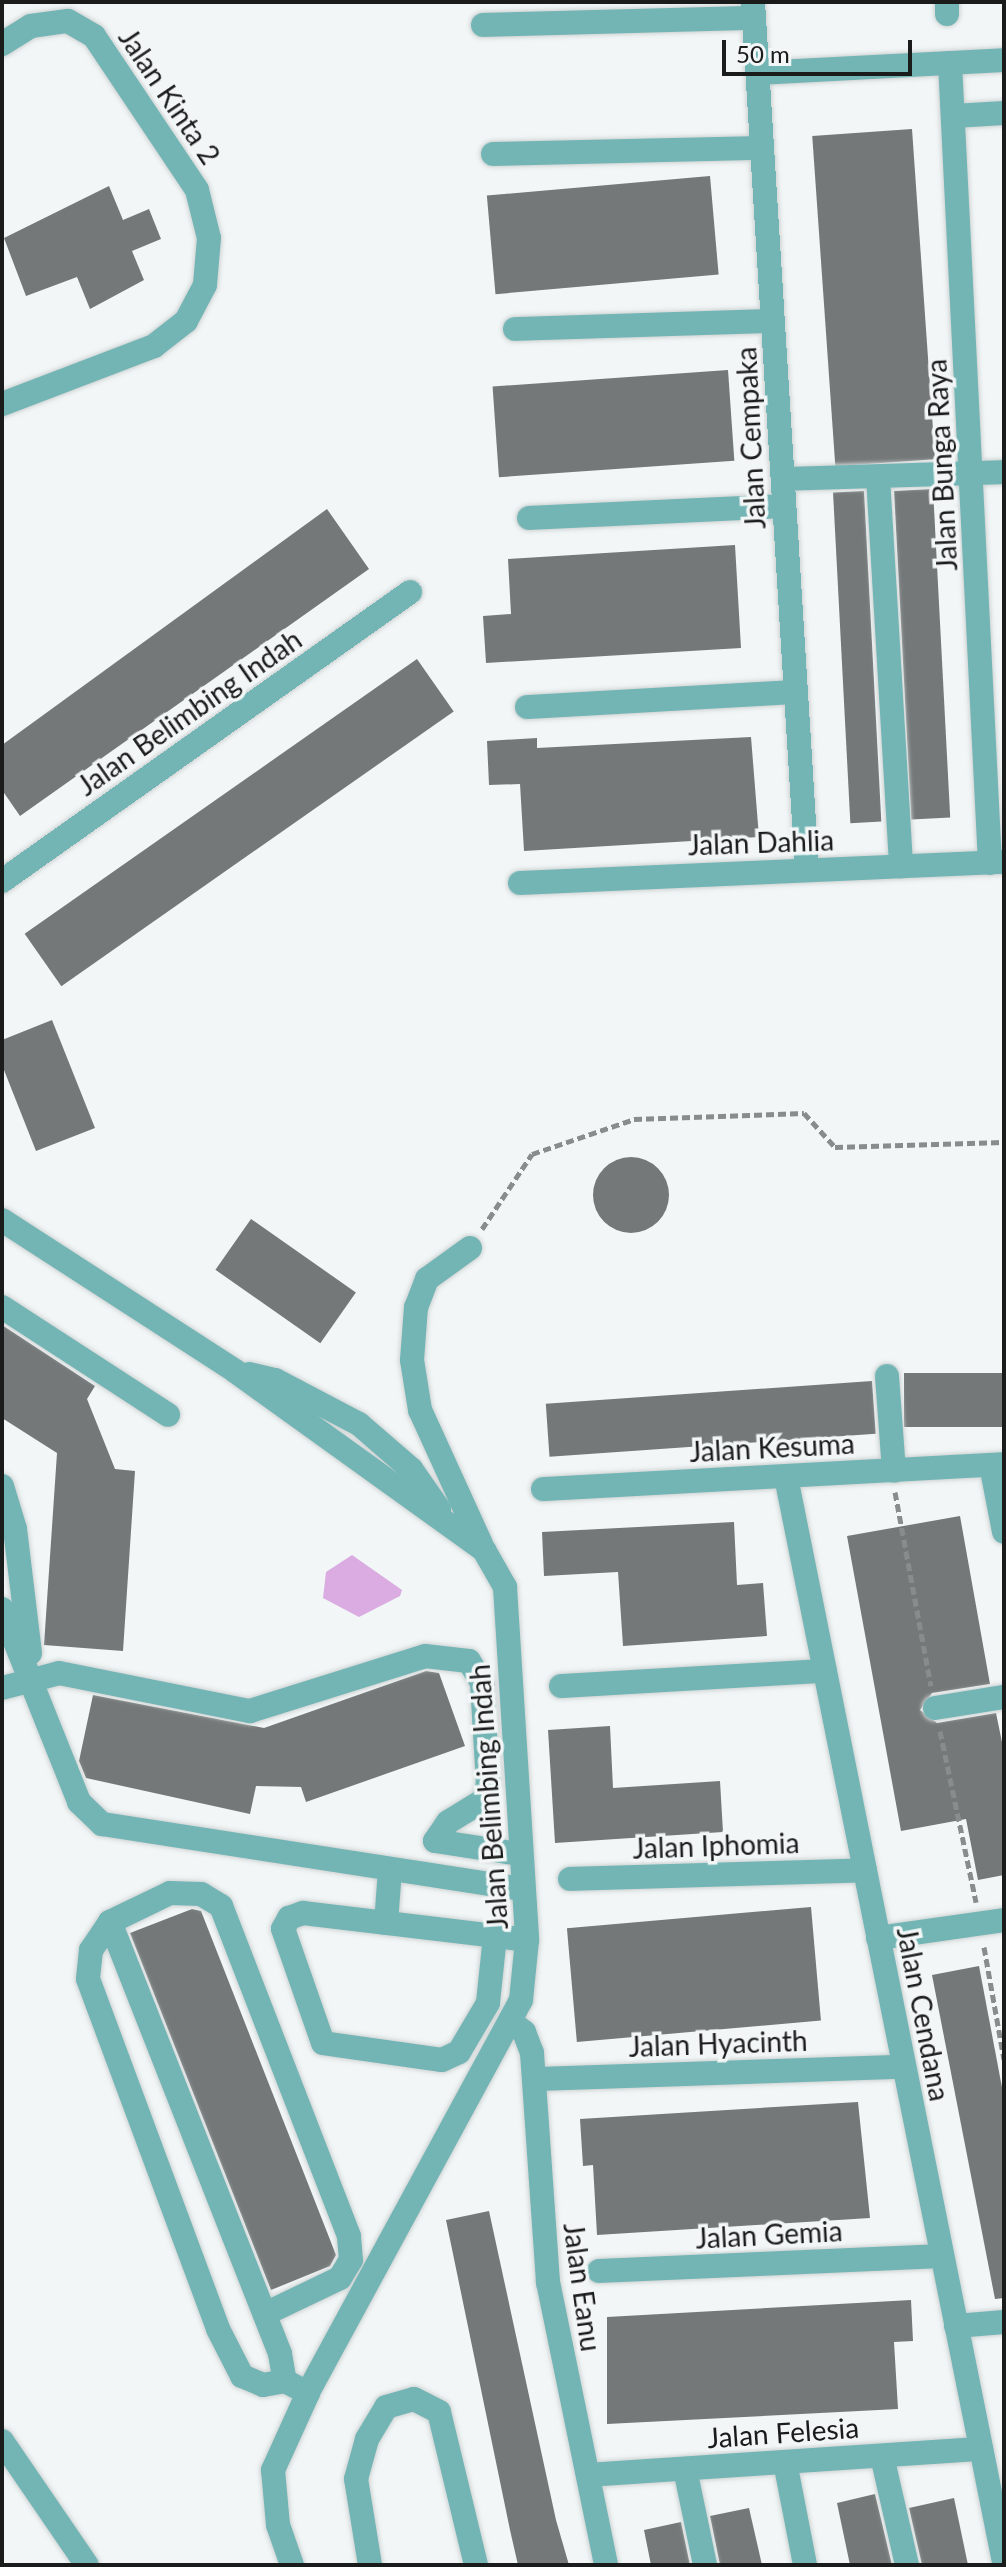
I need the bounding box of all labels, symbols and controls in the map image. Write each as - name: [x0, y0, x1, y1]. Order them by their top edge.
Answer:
- street label: Jalan Kinta 2: [112, 22, 228, 170]
- scale bar: [726, 24, 916, 74]
- text: 50 m: [736, 39, 790, 68]
- street label: Jalan Cempaka: [728, 346, 772, 530]
- street label: Jalan Bunga Raya: [919, 358, 963, 572]
- street label: Jalan Belimbing Indah: [71, 622, 307, 802]
- street label: Jalan Dahlia: [687, 823, 835, 861]
- street label: Jalan Kesuma: [689, 1426, 855, 1468]
- street label: Jalan Belimbing Indah: [462, 1663, 514, 1931]
- street label: Jalan Iphomia: [632, 1825, 800, 1865]
- street label: Jalan Cendana: [891, 1924, 957, 2104]
- street label: Jalan Hyacinth: [628, 2023, 808, 2063]
- street label: Jalan Gemia: [695, 2213, 843, 2255]
- street label: Jalan Eanu: [557, 2220, 609, 2354]
- street label: Jalan Felesia: [706, 2410, 860, 2454]

